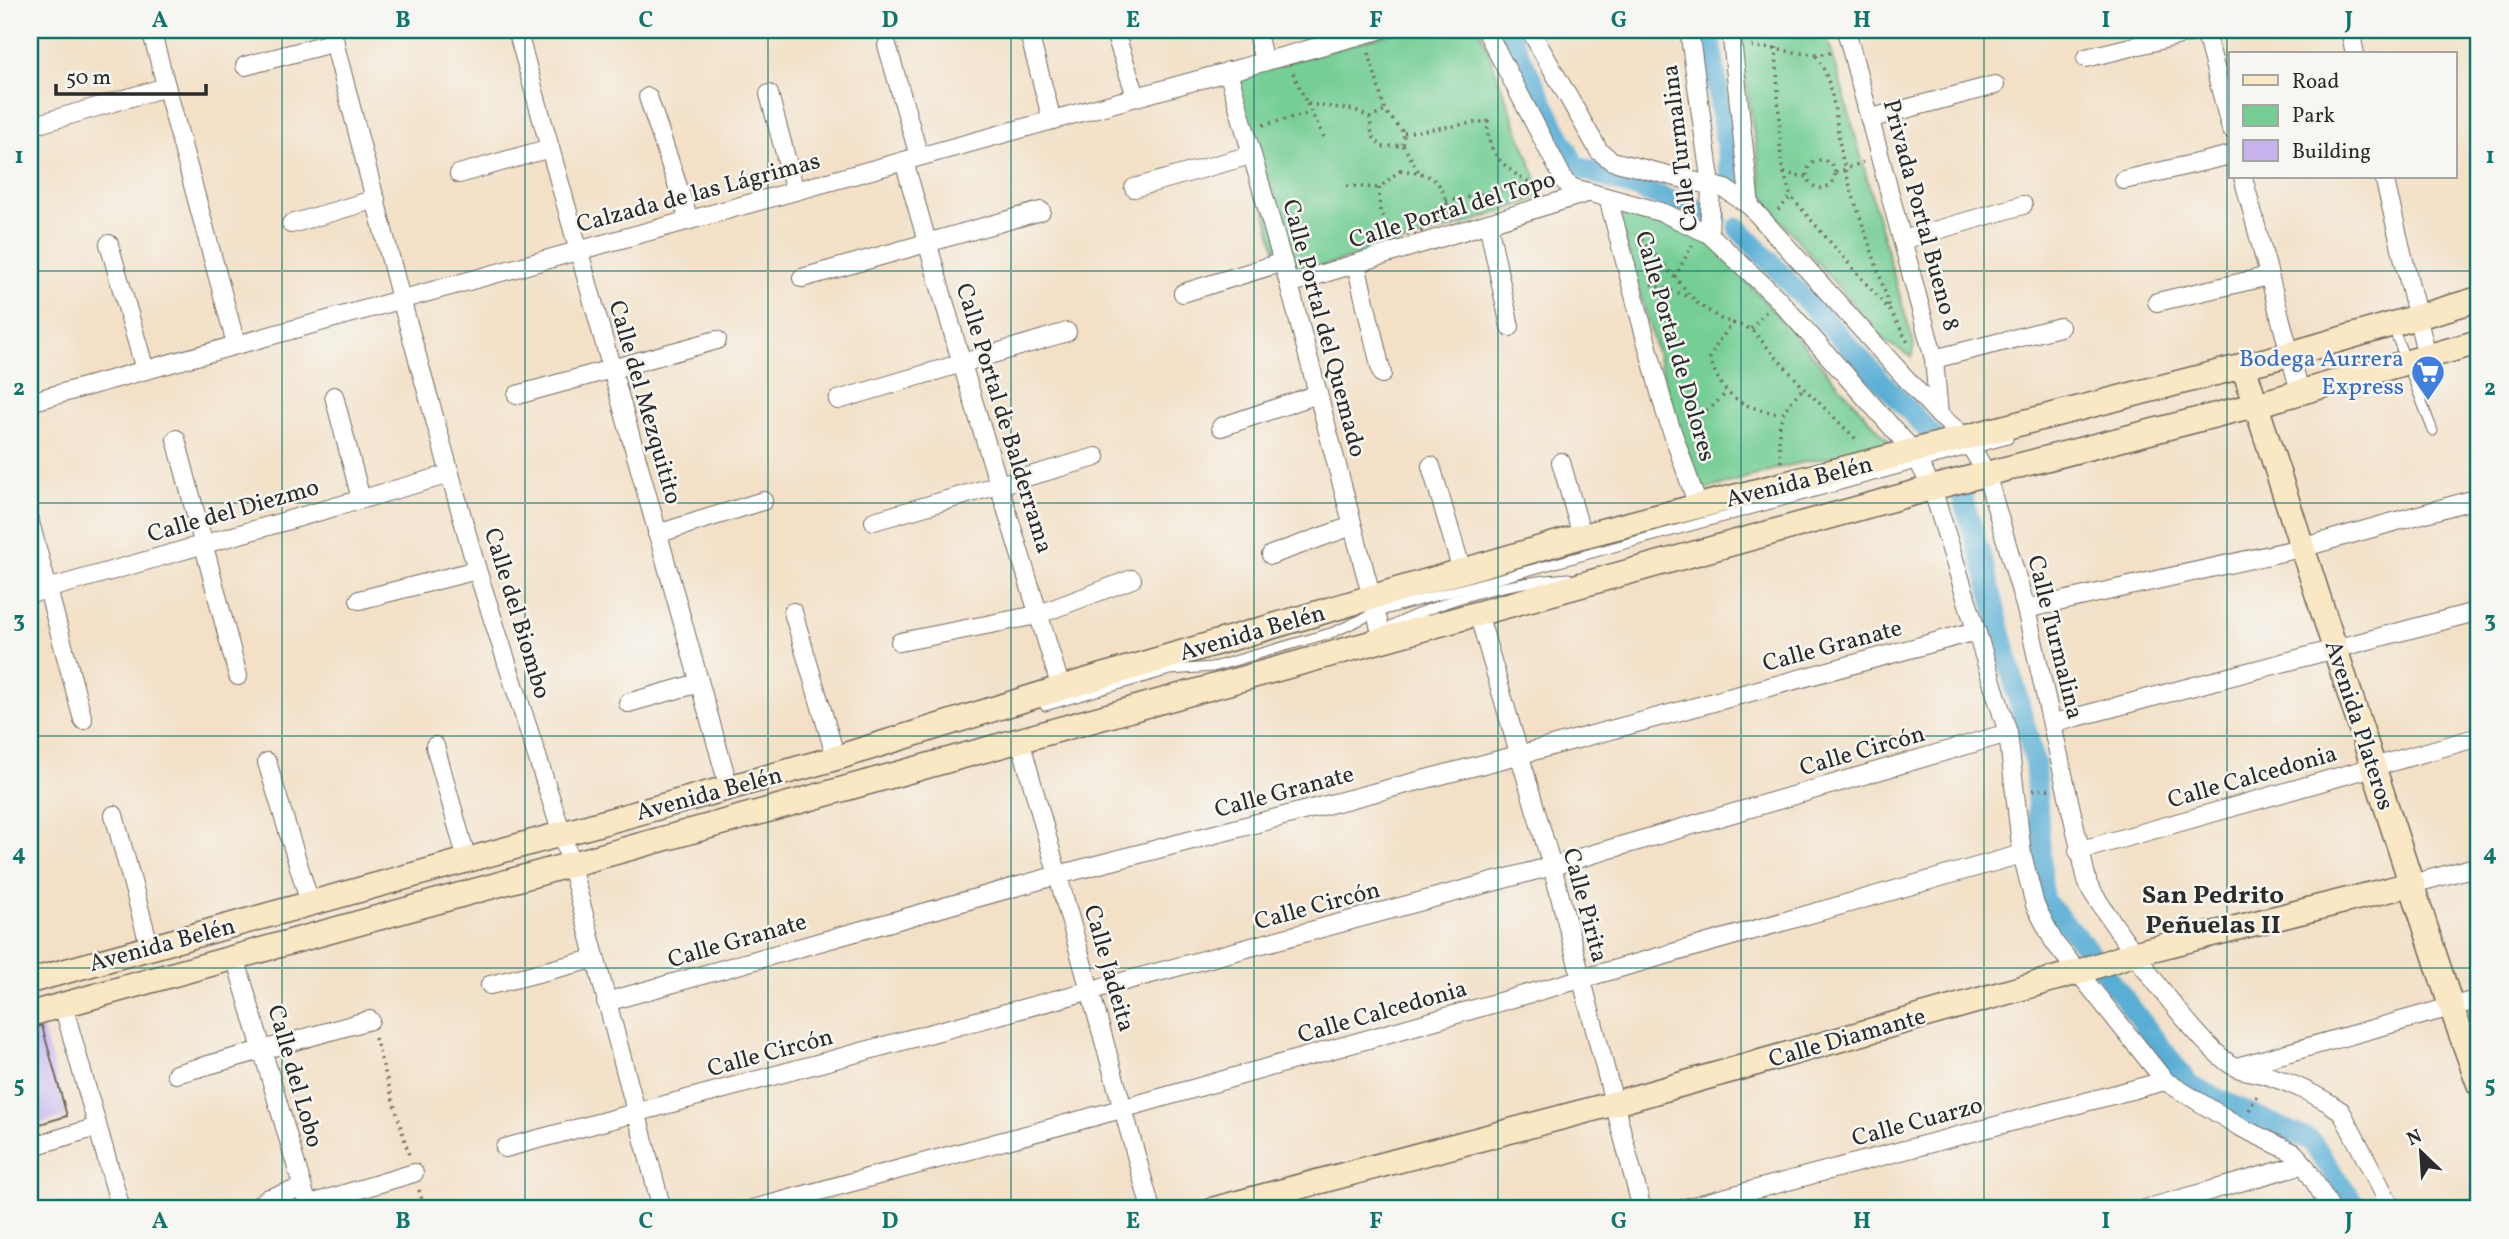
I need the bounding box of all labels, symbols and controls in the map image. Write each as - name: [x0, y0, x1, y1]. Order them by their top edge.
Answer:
- text: A: [152, 5, 168, 37]
- text: B: [395, 5, 411, 37]
- text: C: [639, 5, 653, 37]
- text: D: [882, 5, 899, 37]
- text: E: [1126, 5, 1140, 37]
- text: F: [1369, 5, 1383, 37]
- text: G: [1611, 5, 1627, 37]
- text: H: [1853, 5, 1871, 37]
- text: I: [2102, 5, 2110, 37]
- text: J: [2344, 5, 2353, 37]
- scale bar: [56, 52, 206, 96]
- legend: [2229, 52, 2456, 178]
- street label: Calle Turmalina: [1654, 62, 1708, 233]
- text: 50 m: [66, 64, 111, 93]
- text: Road: [2292, 68, 2339, 97]
- street label: Privada Portal Bueno 8: [1873, 96, 1967, 335]
- text: Park: [2292, 102, 2335, 131]
- text: Building: [2292, 138, 2371, 167]
- text: 1: [14, 141, 24, 173]
- text: 1: [2485, 141, 2495, 173]
- street label: Calzada de las Lágrimas: [573, 145, 824, 243]
- street label: Calle Portal del Topo: [1345, 163, 1560, 259]
- street label: Calle Portal del Quemado: [1272, 196, 1374, 461]
- street label: Calle Portal de Dolores: [1625, 227, 1723, 466]
- street label: Calle Portal de Balderrama: [946, 279, 1060, 558]
- street label: Calle del Mezquitito: [599, 297, 689, 509]
- place label: Bodega Aurrera Express: [2239, 343, 2404, 405]
- supermarket icon: Bodega Aurrera Express: [2409, 353, 2447, 402]
- text: 2: [13, 373, 25, 405]
- text: 2: [2484, 373, 2496, 405]
- street label: Avenida Belén: [1722, 448, 1877, 518]
- street label: Calle del Diezmo: [144, 471, 323, 553]
- street label: Calle del Biombo: [474, 524, 558, 703]
- street label: Calle Turmalina: [2017, 552, 2091, 723]
- street label: Avenida Belén: [1176, 597, 1329, 671]
- text: 3: [13, 605, 25, 637]
- text: 3: [2484, 605, 2496, 637]
- street label: Calle Granate: [1759, 612, 1906, 682]
- street label: Avenida Plateros: [2315, 636, 2402, 815]
- street label: Calle Circón: [1796, 718, 1929, 786]
- street label: Calle Calcedonia: [2164, 737, 2341, 818]
- street label: Calle Granate: [1211, 758, 1358, 828]
- street label: Avenida Belén: [633, 759, 787, 831]
- text: 4: [12, 838, 26, 870]
- text: 4: [2483, 838, 2497, 870]
- street label: Calle Pirita: [1553, 845, 1616, 966]
- street label: Calle Circón: [1251, 874, 1384, 940]
- district label: San Pedrito Peñuelas II: [2142, 878, 2284, 944]
- street label: Calle Jadeita: [1074, 901, 1142, 1036]
- street label: Calle Granate: [664, 906, 811, 978]
- street label: Avenida Belén: [86, 910, 240, 982]
- street label: Calle Calcedonia: [1294, 972, 1471, 1053]
- street label: Calle Diamante: [1765, 1000, 1930, 1078]
- street label: Calle del Lobo: [257, 1001, 331, 1152]
- street label: Calle Circón: [704, 1021, 837, 1087]
- text: 5: [13, 1070, 25, 1102]
- text: 5: [2484, 1070, 2496, 1102]
- street label: Calle Cuarzo: [1848, 1089, 1987, 1157]
- north arrow: [2386, 1116, 2456, 1186]
- text: N: [2403, 1124, 2427, 1153]
- text: A: [152, 1206, 168, 1238]
- text: B: [395, 1206, 411, 1238]
- text: C: [639, 1206, 653, 1238]
- text: D: [882, 1206, 899, 1238]
- text: E: [1126, 1206, 1140, 1238]
- text: F: [1369, 1206, 1383, 1238]
- text: G: [1611, 1206, 1627, 1238]
- text: H: [1853, 1206, 1871, 1238]
- text: I: [2102, 1206, 2110, 1238]
- text: J: [2344, 1206, 2353, 1238]

